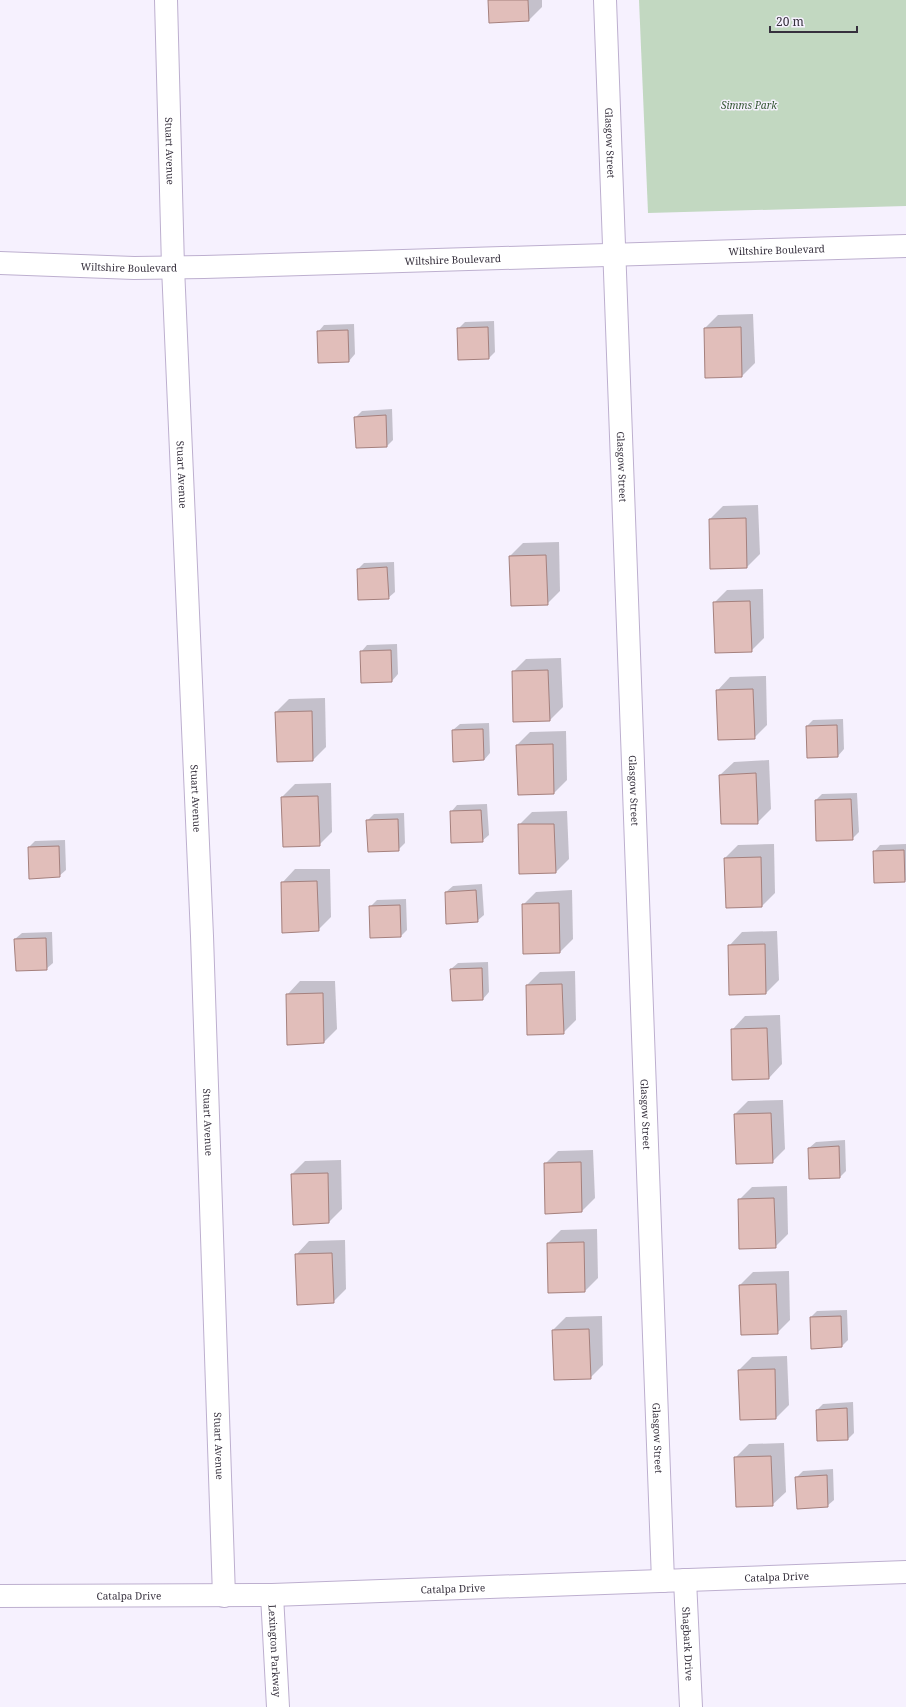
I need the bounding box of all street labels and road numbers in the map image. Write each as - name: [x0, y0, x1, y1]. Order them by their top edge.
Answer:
- street label: Glasgow Street: [602, 107, 619, 179]
- street label: Stuart Avenue: [162, 117, 178, 185]
- street label: Wiltshire Boulevard: [728, 241, 825, 258]
- street label: Wiltshire Boulevard: [404, 251, 501, 268]
- street label: Wiltshire Boulevard: [80, 259, 177, 275]
- street label: Glasgow Street: [614, 431, 630, 503]
- street label: Stuart Avenue: [174, 441, 190, 509]
- street label: Glasgow Street: [626, 755, 642, 827]
- street label: Stuart Avenue: [188, 764, 204, 832]
- street label: Glasgow Street: [638, 1079, 654, 1150]
- street label: Stuart Avenue: [200, 1088, 216, 1156]
- street label: Glasgow Street: [649, 1402, 666, 1474]
- street label: Stuart Avenue: [211, 1412, 227, 1480]
- street label: Catalpa Drive: [744, 1569, 809, 1585]
- street label: Catalpa Drive: [420, 1580, 486, 1597]
- street label: Catalpa Drive: [97, 1588, 161, 1603]
- street label: Lexington Parkway: [266, 1604, 284, 1698]
- street label: Shagbark Drive: [679, 1607, 697, 1681]

